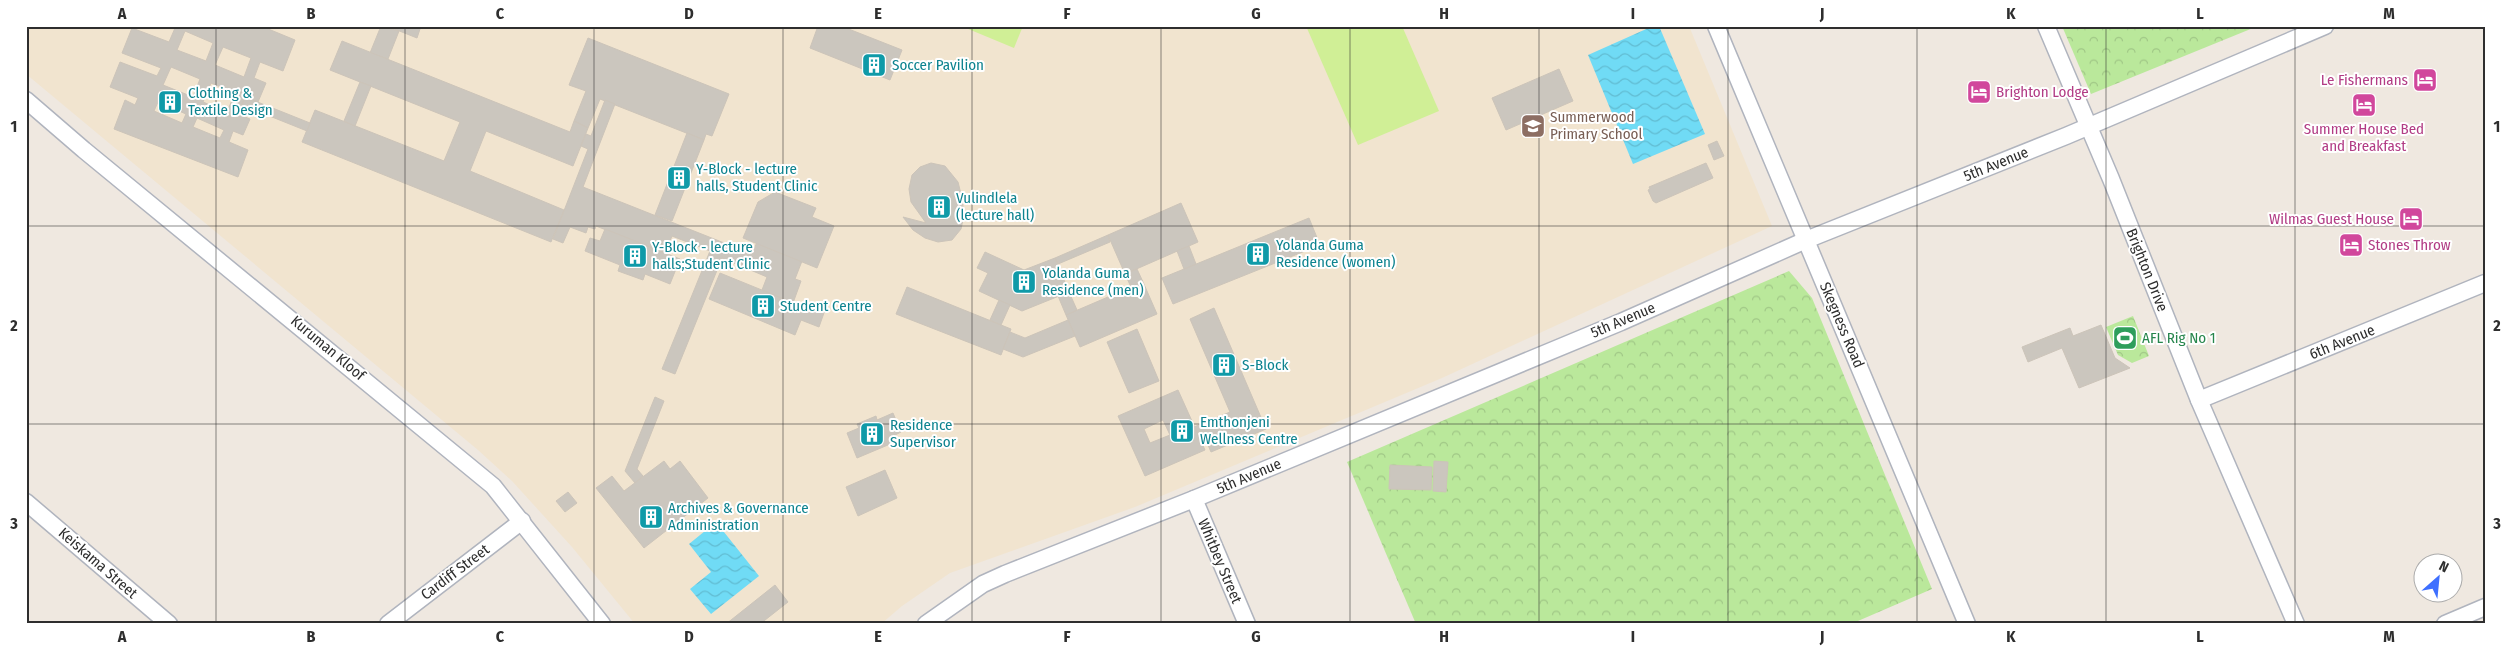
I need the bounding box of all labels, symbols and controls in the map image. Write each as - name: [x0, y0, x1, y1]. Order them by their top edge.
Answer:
- text: A: [117, 4, 127, 23]
- text: B: [307, 4, 316, 23]
- text: C: [496, 4, 505, 23]
- text: D: [684, 4, 694, 23]
- text: E: [874, 4, 882, 23]
- text: F: [1063, 4, 1071, 23]
- text: G: [1251, 4, 1261, 23]
- text: H: [1439, 4, 1449, 23]
- text: I: [1631, 4, 1635, 23]
- text: J: [1819, 4, 1824, 23]
- text: K: [2006, 4, 2016, 23]
- text: L: [2196, 4, 2204, 23]
- text: M: [2383, 4, 2395, 23]
- building icon: Soccer Pavilion: [861, 52, 887, 78]
- place label: Soccer Pavilion: [892, 56, 984, 74]
- hotel icon: Le Fishermans: [2412, 67, 2438, 93]
- place label: Le Fishermans: [2321, 71, 2408, 89]
- hotel icon: Brighton Lodge: [1966, 79, 1992, 105]
- place label: Brighton Lodge: [1996, 83, 2089, 101]
- place label: Clothing & Textile Design: [188, 84, 273, 119]
- building icon: Clothing & Textile Design: [157, 89, 183, 115]
- hotel icon: Summer House Bed and Breakfast: [2351, 92, 2377, 118]
- place label: Summerwood Primary School: [1550, 108, 1642, 143]
- school or university icon: Summerwood Primary School: [1520, 113, 1546, 139]
- text: 1: [11, 117, 17, 136]
- text: 1: [2494, 117, 2500, 136]
- place label: Summer House Bed and Breakfast: [2304, 120, 2424, 155]
- street label: 5th Avenue: [1961, 143, 2031, 185]
- place label: Y-Block - lecture halls, Student Clinic: [696, 160, 818, 195]
- building icon: Y-Block - lecture halls, Student Clinic: [666, 165, 692, 191]
- place label: Vulindlela (lecture hall): [956, 189, 1034, 224]
- building icon: Vulindlela (lecture hall): [926, 194, 952, 220]
- hotel icon: Wilmas Guest House: [2398, 206, 2424, 232]
- place label: Wilmas Guest House: [2269, 210, 2394, 228]
- street label: Brighton Drive: [2122, 226, 2172, 314]
- hotel icon: Stones Throw: [2338, 232, 2364, 258]
- place label: Yolanda Guma Residence (women): [1276, 236, 1395, 271]
- place label: Stones Throw: [2368, 236, 2451, 254]
- place label: Y-Block - lecture halls;Student Clinic: [652, 238, 770, 273]
- building icon: Yolanda Guma Residence (women): [1245, 241, 1271, 267]
- building icon: Y-Block - lecture halls;Student Clinic: [622, 243, 648, 269]
- place label: Yolanda Guma Residence (men): [1042, 264, 1144, 299]
- building icon: Yolanda Guma Residence (men): [1011, 269, 1037, 295]
- street label: Skegness Road: [1816, 279, 1868, 371]
- building icon: Student Centre: [750, 293, 776, 319]
- place label: Student Centre: [780, 297, 872, 315]
- street label: 5th Avenue: [1588, 298, 1658, 342]
- street label: Kuruman Kloof: [287, 312, 370, 385]
- text: 2: [9, 316, 18, 335]
- text: 2: [2492, 316, 2501, 335]
- street label: 6th Avenue: [2307, 321, 2377, 363]
- sports icon: AFL Rig No 1: [2112, 325, 2138, 351]
- place label: AFL Rig No 1: [2142, 329, 2216, 347]
- building icon: S-Block: [1211, 352, 1237, 378]
- place label: S-Block: [1242, 356, 1288, 374]
- place label: Emthonjeni Wellness Centre: [1200, 413, 1298, 448]
- place label: Residence Supervisor: [890, 416, 957, 451]
- building icon: Emthonjeni Wellness Centre: [1169, 418, 1195, 444]
- building icon: Residence Supervisor: [859, 421, 885, 447]
- street label: 5th Avenue: [1214, 454, 1284, 498]
- place label: Archives & Governance Administration: [668, 499, 809, 534]
- building icon: Archives & Governance Administration: [638, 504, 664, 530]
- text: 3: [9, 514, 18, 533]
- text: 3: [2492, 514, 2501, 533]
- street label: Whitbey Street: [1194, 516, 1246, 606]
- street label: Keiskama Street: [55, 524, 141, 602]
- street label: Cardiff Street: [417, 540, 493, 604]
- north arrow: [2414, 552, 2464, 602]
- text: N: [2436, 557, 2451, 576]
- text: A: [117, 627, 127, 646]
- text: B: [307, 627, 316, 646]
- text: C: [496, 627, 505, 646]
- text: D: [684, 627, 694, 646]
- text: E: [874, 627, 882, 646]
- text: F: [1063, 627, 1071, 646]
- text: G: [1251, 627, 1261, 646]
- text: H: [1439, 627, 1449, 646]
- text: I: [1631, 627, 1635, 646]
- text: J: [1819, 627, 1824, 646]
- text: K: [2006, 627, 2016, 646]
- text: L: [2196, 627, 2204, 646]
- text: M: [2383, 627, 2395, 646]

